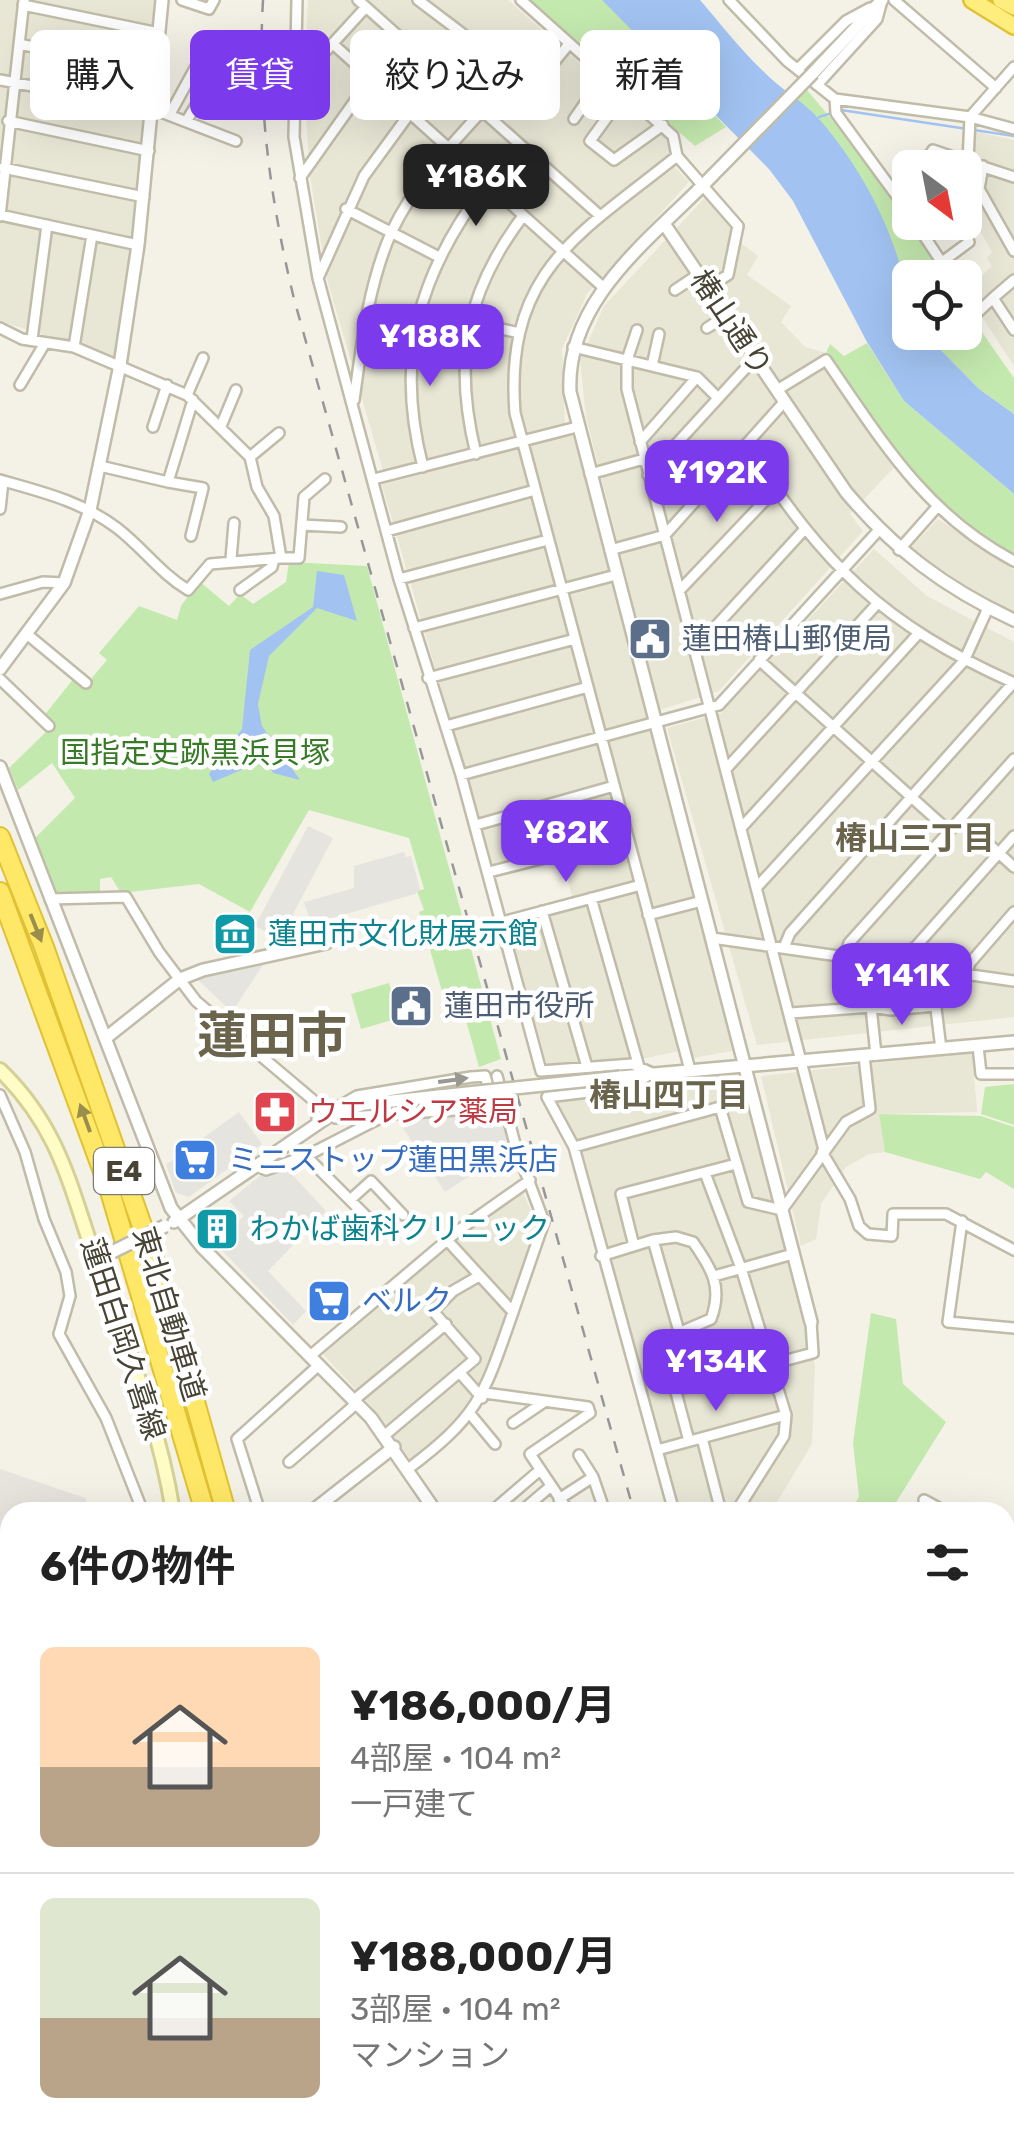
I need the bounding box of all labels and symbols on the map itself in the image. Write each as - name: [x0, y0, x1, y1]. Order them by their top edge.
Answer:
- pin: ¥186K: [406, 144, 546, 229]
- north arrow: [892, 150, 982, 240]
- street label: 椿山通り: [683, 263, 779, 383]
- pin: ¥188K: [360, 304, 500, 389]
- pin: ¥192K: [647, 440, 787, 525]
- public building icon: 蓮田椿山郵便局: [627, 616, 673, 662]
- place label: 蓮田椿山郵便局: [682, 621, 892, 657]
- park label: 国指定史跡黒浜貝塚: [60, 735, 330, 771]
- pin: ¥82K: [507, 800, 625, 885]
- district label: 椿山三丁目: [835, 819, 995, 857]
- museum icon: 蓮田市文化財展示館: [212, 911, 258, 957]
- one-way arrow: [29, 913, 45, 943]
- place label: 蓮田市文化財展示館: [268, 916, 538, 952]
- pin: ¥141K: [832, 943, 972, 1028]
- public building icon: 蓮田市役所: [388, 983, 434, 1029]
- place label: 蓮田市役所: [444, 988, 594, 1024]
- district label: 蓮田市: [197, 1006, 347, 1066]
- one-way arrow: [438, 1071, 470, 1087]
- district label: 椿山四丁目: [589, 1076, 749, 1114]
- pharmacy icon: ウエルシア薬局: [252, 1089, 298, 1135]
- place label: ウエルシア薬局: [308, 1094, 518, 1130]
- one-way arrow: [76, 1103, 91, 1133]
- supermarket icon: ミニストップ蓮田黒浜店: [172, 1137, 218, 1183]
- place label: ミニストップ蓮田黒浜店: [228, 1142, 558, 1178]
- road number: E4: [94, 1148, 154, 1194]
- building icon: わかば歯科クリニック: [194, 1206, 240, 1252]
- place label: わかば歯科クリニック: [250, 1211, 550, 1247]
- street label: 東北自動車道: [125, 1223, 213, 1405]
- street label: 蓮田白岡久喜線: [73, 1234, 173, 1444]
- supermarket icon: ベルク: [306, 1278, 352, 1324]
- place label: ベルク: [362, 1283, 452, 1319]
- pin: ¥134K: [646, 1329, 786, 1414]

